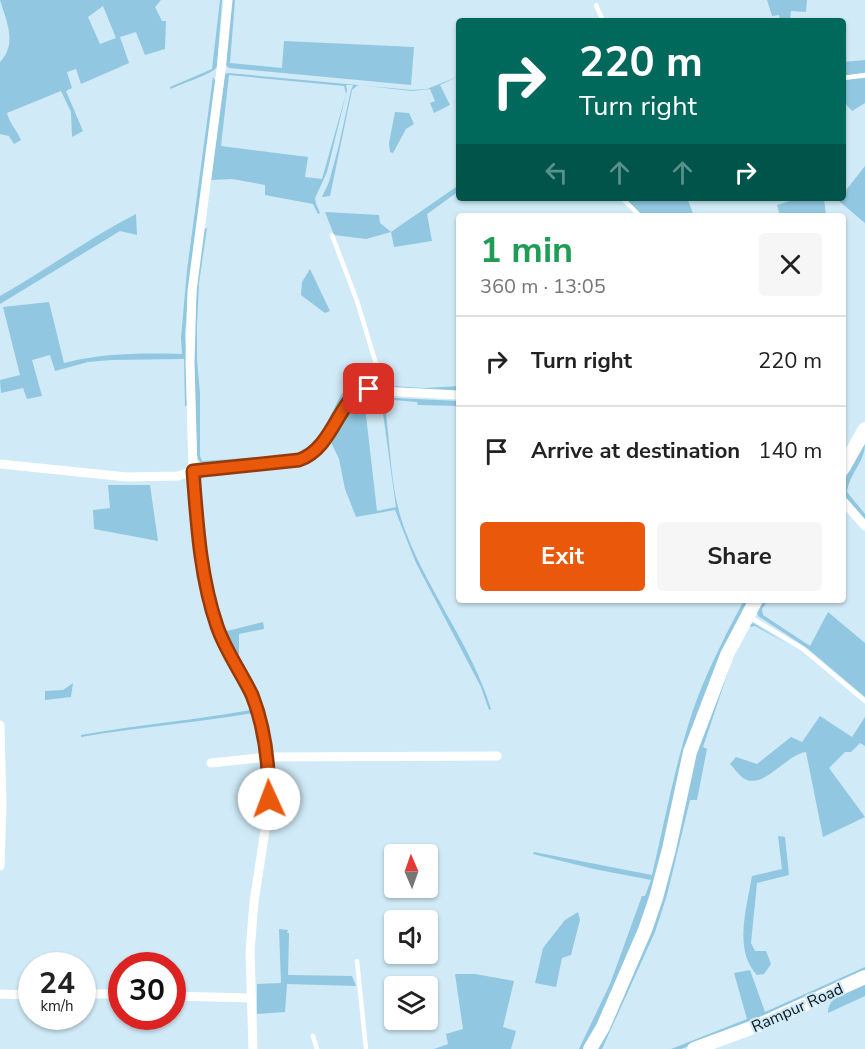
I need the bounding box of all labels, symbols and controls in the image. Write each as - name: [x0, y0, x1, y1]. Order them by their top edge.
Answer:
- text: 220 m: [579, 34, 703, 91]
- icon: right: [480, 42, 558, 120]
- text: Turn right: [579, 88, 697, 125]
- icon: left: [540, 156, 573, 189]
- icon: ahead: [603, 156, 636, 189]
- icon: ahead: [666, 156, 699, 189]
- icon: right: [729, 156, 762, 189]
- text: 1 min: [480, 226, 573, 275]
- button: close: [759, 233, 822, 296]
- text: 360 m · 13:05: [480, 273, 606, 300]
- icon: right: [480, 345, 513, 378]
- text: Turn right: [531, 346, 632, 376]
- text: 220 m: [758, 346, 822, 376]
- pin: [343, 363, 394, 414]
- icon: arrive: [352, 372, 385, 405]
- icon: arrive: [480, 435, 513, 468]
- text: Arrive at destination: [531, 436, 740, 466]
- text: 140 m: [758, 436, 822, 466]
- button: Exit: [480, 522, 645, 591]
- button: Share: [657, 522, 822, 591]
- position arrow: [237, 767, 301, 831]
- north arrow: [384, 844, 438, 898]
- map controls: [384, 844, 438, 1030]
- button: sound: [384, 910, 438, 964]
- speed limit sign: 30: [108, 952, 186, 1030]
- text: 24: [39, 963, 75, 1004]
- button: layers: [384, 976, 438, 1030]
- street label: Rampur Road: [748, 978, 847, 1038]
- text: km/h: [40, 996, 74, 1016]

